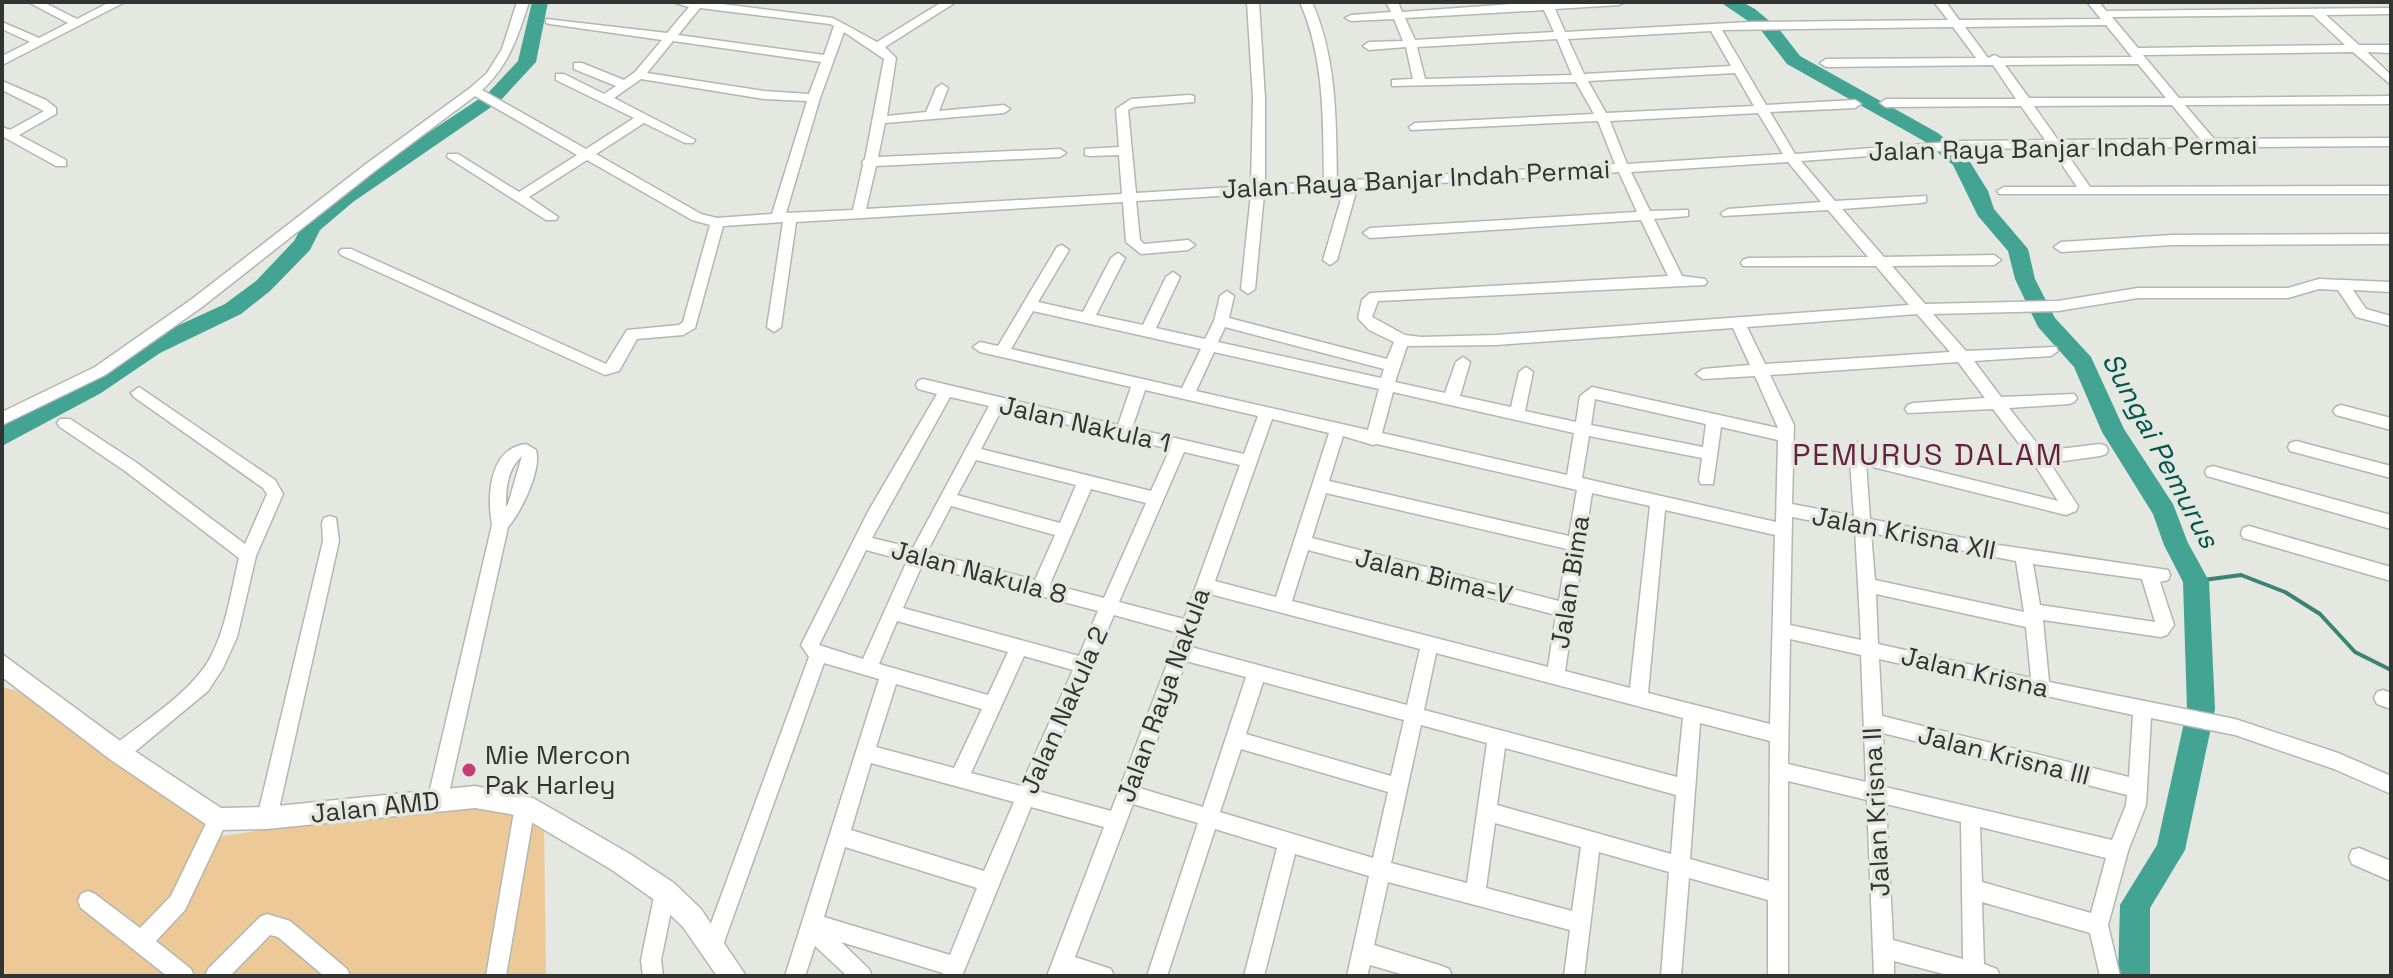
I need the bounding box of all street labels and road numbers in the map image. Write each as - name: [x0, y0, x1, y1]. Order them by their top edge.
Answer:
- street label: Jalan Raya Banjar Indah Permai: [1868, 128, 2258, 168]
- street label: Jalan Raya Banjar Indah Permai: [1221, 152, 1611, 206]
- street label: Jalan Nakula 1: [996, 388, 1174, 460]
- street label: Jalan Krisna XII: [1809, 499, 1999, 567]
- street label: Jalan Bima: [1543, 513, 1597, 651]
- street label: Jalan Nakula 8: [888, 532, 1070, 612]
- street label: Jalan Bima-V: [1352, 540, 1516, 612]
- street label: Jalan Raya Nakula: [1108, 583, 1218, 807]
- street label: Jalan Nakula 2: [1012, 621, 1116, 799]
- street label: Jalan Krisna: [1898, 639, 2052, 705]
- street label: Jalan Krisna III: [1914, 717, 2094, 793]
- street label: Jalan Krisna II: [1855, 726, 1897, 898]
- street label: Jalan AMD: [309, 783, 441, 831]

